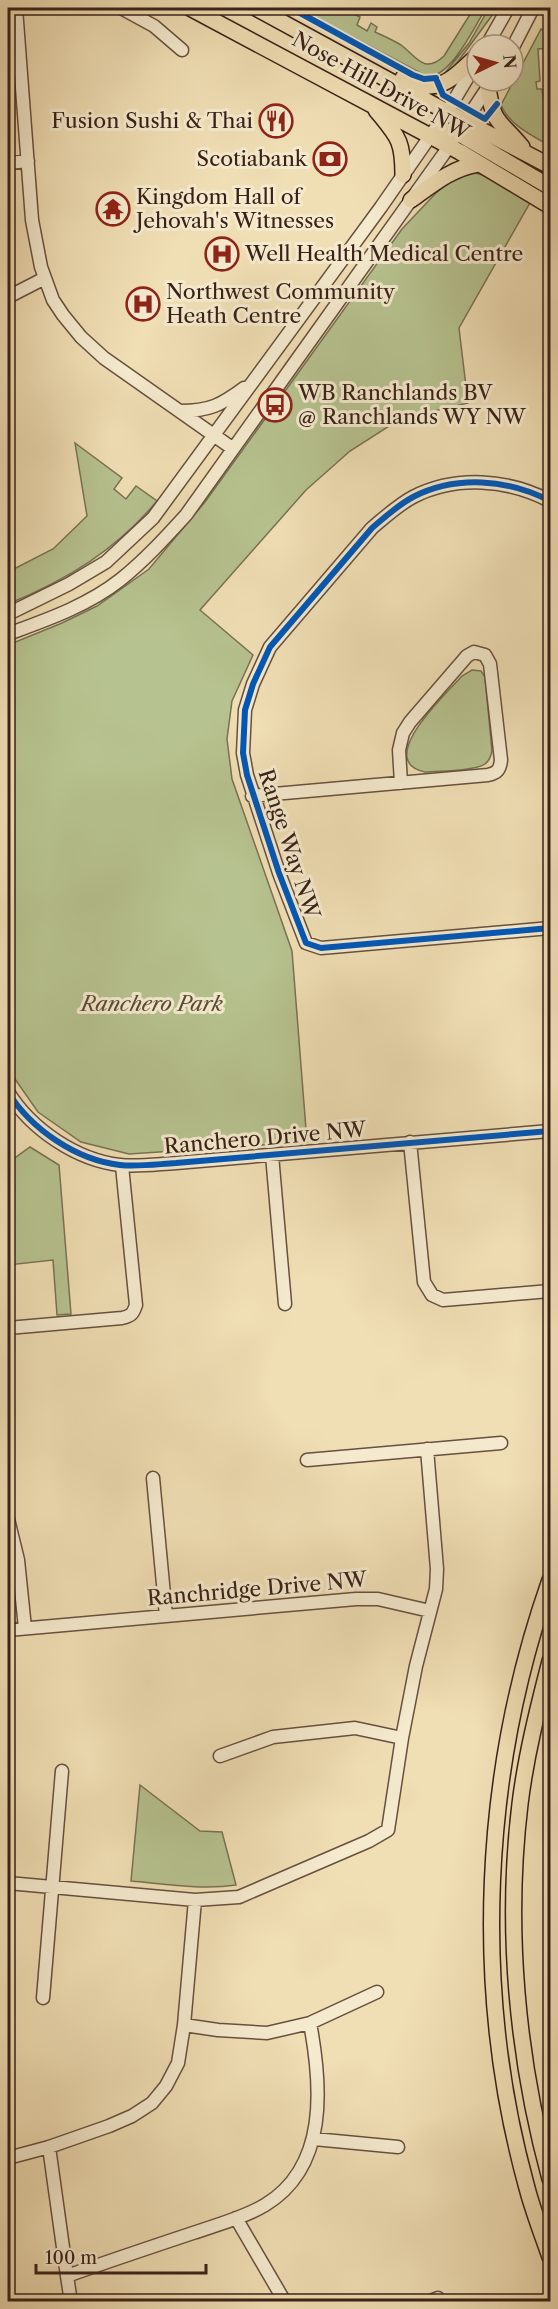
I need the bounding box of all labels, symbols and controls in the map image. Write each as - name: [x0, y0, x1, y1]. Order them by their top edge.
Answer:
- street label: Nose Hill Drive NW: [288, 26, 475, 145]
- north arrow: [465, 33, 525, 93]
- text: N: [499, 54, 521, 70]
- restaurant icon: Fusion Sushi & Thai: [258, 103, 294, 139]
- place label: Fusion Sushi & Thai: [51, 108, 253, 133]
- bank icon: Scotiabank: [312, 141, 348, 177]
- place label: Scotiabank: [197, 146, 308, 171]
- place label: Kingdom Hall of Jehovah's Witnesses: [133, 184, 334, 233]
- temple icon: Kingdom Hall of Jehovah's Witnesses: [95, 191, 131, 227]
- hospital icon: Well Health Medical Centre: [204, 236, 240, 272]
- place label: Well Health Medical Centre: [244, 241, 523, 266]
- place label: Northwest Community Heath Centre: [166, 279, 395, 328]
- hospital icon: Northwest Community Heath Centre: [125, 286, 161, 322]
- place label: WB Ranchlands BV @ Ranchlands WY NW: [297, 380, 527, 429]
- bus stop icon: WB Ranchlands BV @ Ranchlands WY NW: [257, 387, 293, 423]
- street label: Range Way NW: [254, 766, 326, 923]
- park label: Ranchero Park: [79, 991, 223, 1016]
- street label: Ranchero Drive NW: [163, 1116, 368, 1159]
- street label: Ranchridge Drive NW: [146, 1566, 369, 1611]
- scale bar: [36, 2237, 206, 2275]
- text: 100 m: [45, 2247, 97, 2269]

